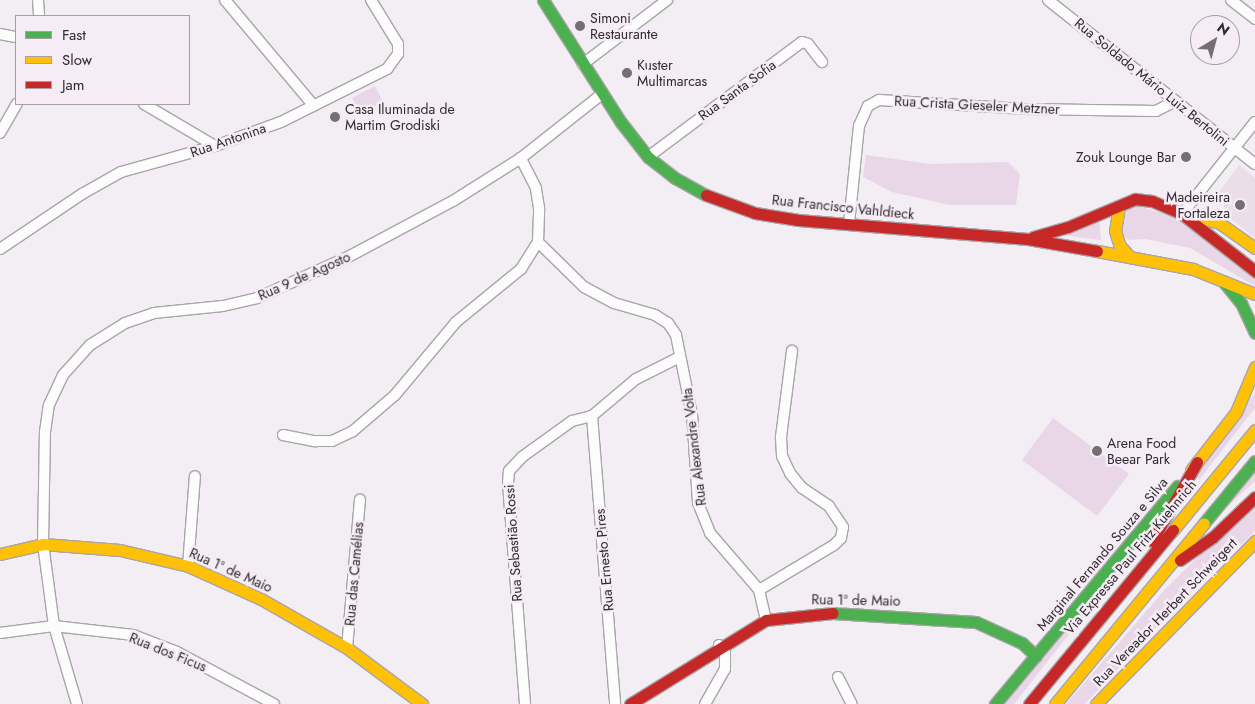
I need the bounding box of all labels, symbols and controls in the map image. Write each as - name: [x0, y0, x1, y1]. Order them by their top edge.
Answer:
- place label: Simoni Restaurante: [590, 10, 658, 42]
- street label: Rua Soldado Mário Luiz Bertolini: [1071, 14, 1233, 150]
- legend: [15, 15, 190, 105]
- north arrow: [1190, 15, 1240, 65]
- text: N: [1213, 17, 1234, 40]
- marker: Simoni Restaurante: [574, 20, 586, 32]
- text: Fast: [62, 24, 86, 46]
- text: Slow: [62, 49, 92, 71]
- street label: Rua Santa Sofia: [695, 56, 779, 124]
- place label: Kuster Multimarcas: [637, 57, 707, 90]
- marker: Kuster Multimarcas: [621, 67, 633, 79]
- text: Jam: [62, 74, 85, 96]
- street label: Rua Crista Gieseler Metzner: [894, 92, 1060, 118]
- place label: Casa Iluminada de Martim Grodiski: [345, 101, 455, 134]
- marker: Casa Iluminada de Martim Grodiski: [329, 111, 341, 123]
- street label: Rua Antonina: [188, 119, 268, 161]
- place label: Zouk Lounge Bar: [1076, 149, 1176, 165]
- marker: Zouk Lounge Bar: [1180, 151, 1192, 163]
- place label: Madeireira Fortaleza: [1166, 189, 1230, 222]
- street label: Rua Francisco Vahldieck: [771, 191, 915, 223]
- marker: Madeireira Fortaleza: [1234, 199, 1246, 211]
- street label: Rua 9 de Agosto: [255, 248, 353, 304]
- street label: Rua Alexandre Volta: [678, 387, 710, 507]
- place label: Arena Food Beear Park: [1107, 435, 1176, 468]
- marker: Arena Food Beear Park: [1091, 445, 1103, 457]
- street label: Marginal Fernando Souza e Silva: [1033, 474, 1171, 634]
- street label: Via Expressa Paul Fritz Kuehnrich: [1060, 476, 1200, 638]
- street label: Rua Sebastião Rossi: [501, 484, 525, 602]
- street label: Rua Ernesto Pires: [591, 508, 617, 612]
- street label: Rua das Camélias: [341, 521, 367, 627]
- street label: Rua Vereador Herbert Schweigert: [1090, 534, 1240, 690]
- street label: Rua 1º de Maio: [187, 544, 275, 596]
- street label: Rua 1º de Maio: [811, 591, 901, 609]
- street label: Rua dos Ficus: [127, 629, 209, 675]

